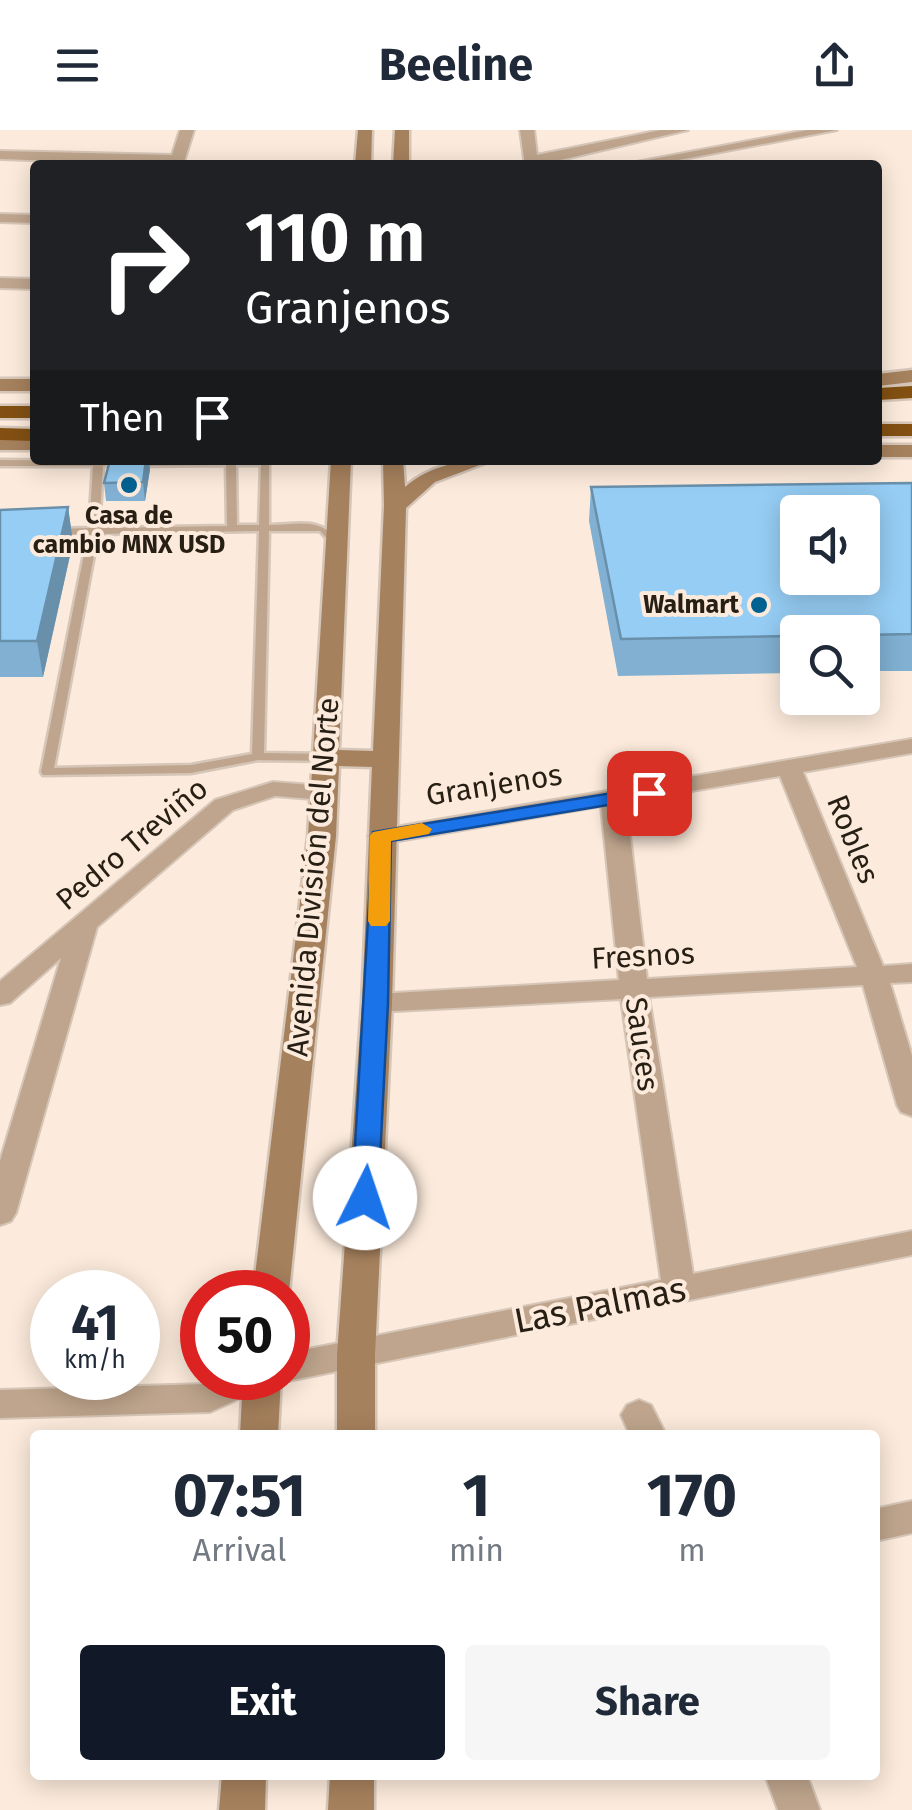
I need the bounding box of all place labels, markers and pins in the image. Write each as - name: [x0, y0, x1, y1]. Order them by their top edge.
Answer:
- marker: Casa de cambio MNX USD: [118, 474, 140, 496]
- place label: Casa de cambio MNX USD: [33, 501, 225, 560]
- place label: Walmart: [643, 590, 739, 620]
- marker: Walmart: [748, 594, 770, 616]
- pin: [607, 751, 692, 836]

